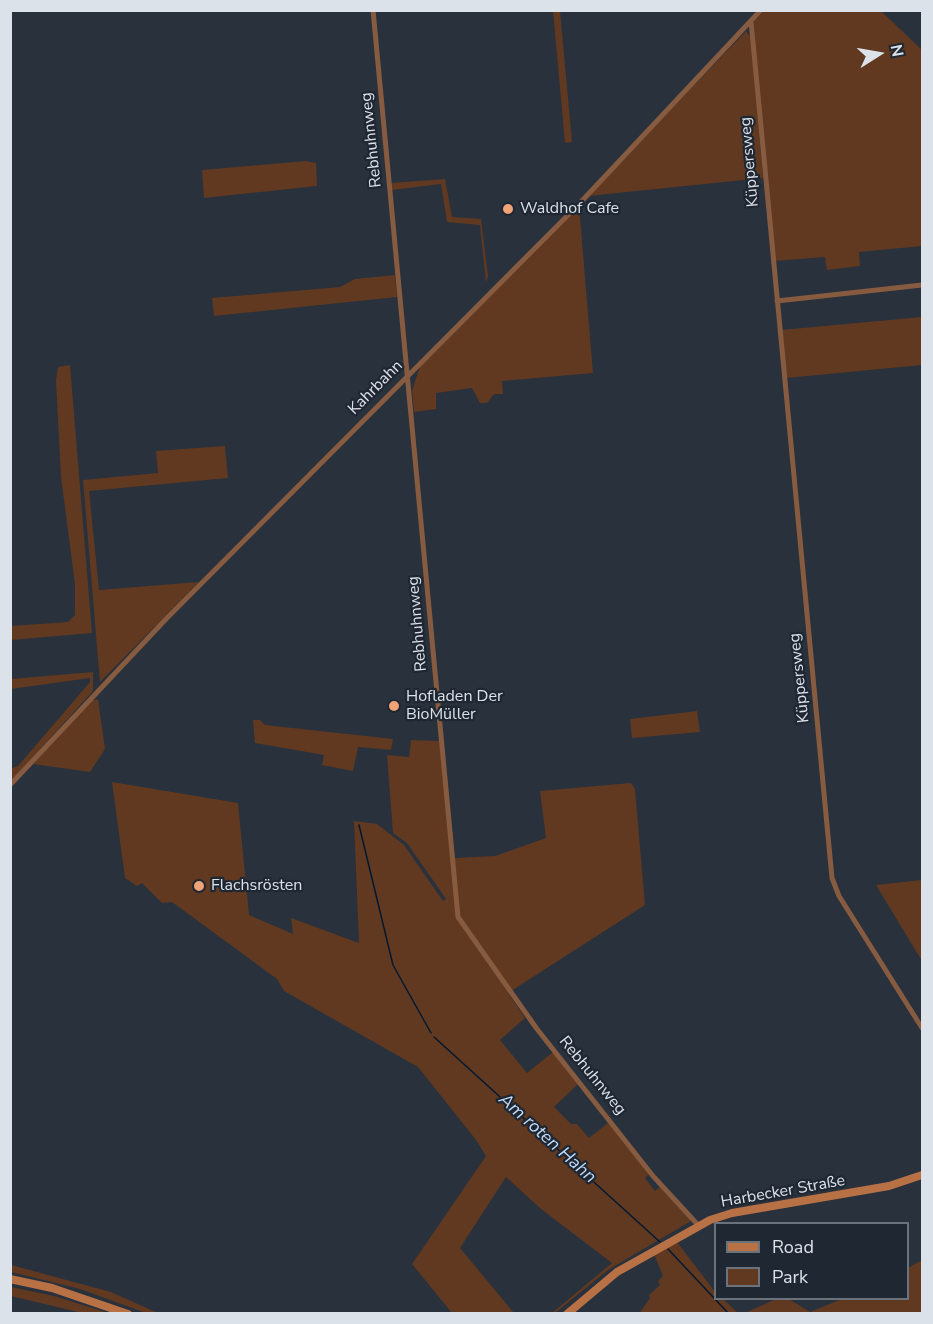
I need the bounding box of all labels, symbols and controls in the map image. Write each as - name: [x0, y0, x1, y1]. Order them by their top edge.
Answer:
- north arrow: [849, 24, 909, 84]
- text: N: [885, 43, 909, 59]
- street label: Rebhuhnweg: [357, 91, 387, 189]
- street label: Küppersweg: [736, 116, 764, 208]
- place label: Waldhof Cafe: [520, 199, 619, 219]
- marker: Waldhof Cafe: [501, 202, 515, 216]
- street label: Kahrbahn: [345, 357, 407, 419]
- street label: Rebhuhnweg: [404, 575, 432, 673]
- street label: Küppersweg: [786, 632, 814, 724]
- place label: Hofladen Der BioMüller: [406, 687, 503, 725]
- marker: Hofladen Der BioMüller: [387, 699, 401, 713]
- place label: Flachsrösten: [211, 876, 302, 896]
- marker: Flachsrösten: [192, 879, 206, 893]
- street label: Rebhuhnweg: [554, 1033, 630, 1119]
- water label: Am roten Hahn: [494, 1090, 600, 1188]
- street label: Harbecker Straße: [719, 1172, 847, 1212]
- legend: [714, 1222, 909, 1300]
- text: Road: [772, 1235, 814, 1259]
- text: Park: [772, 1265, 808, 1289]

